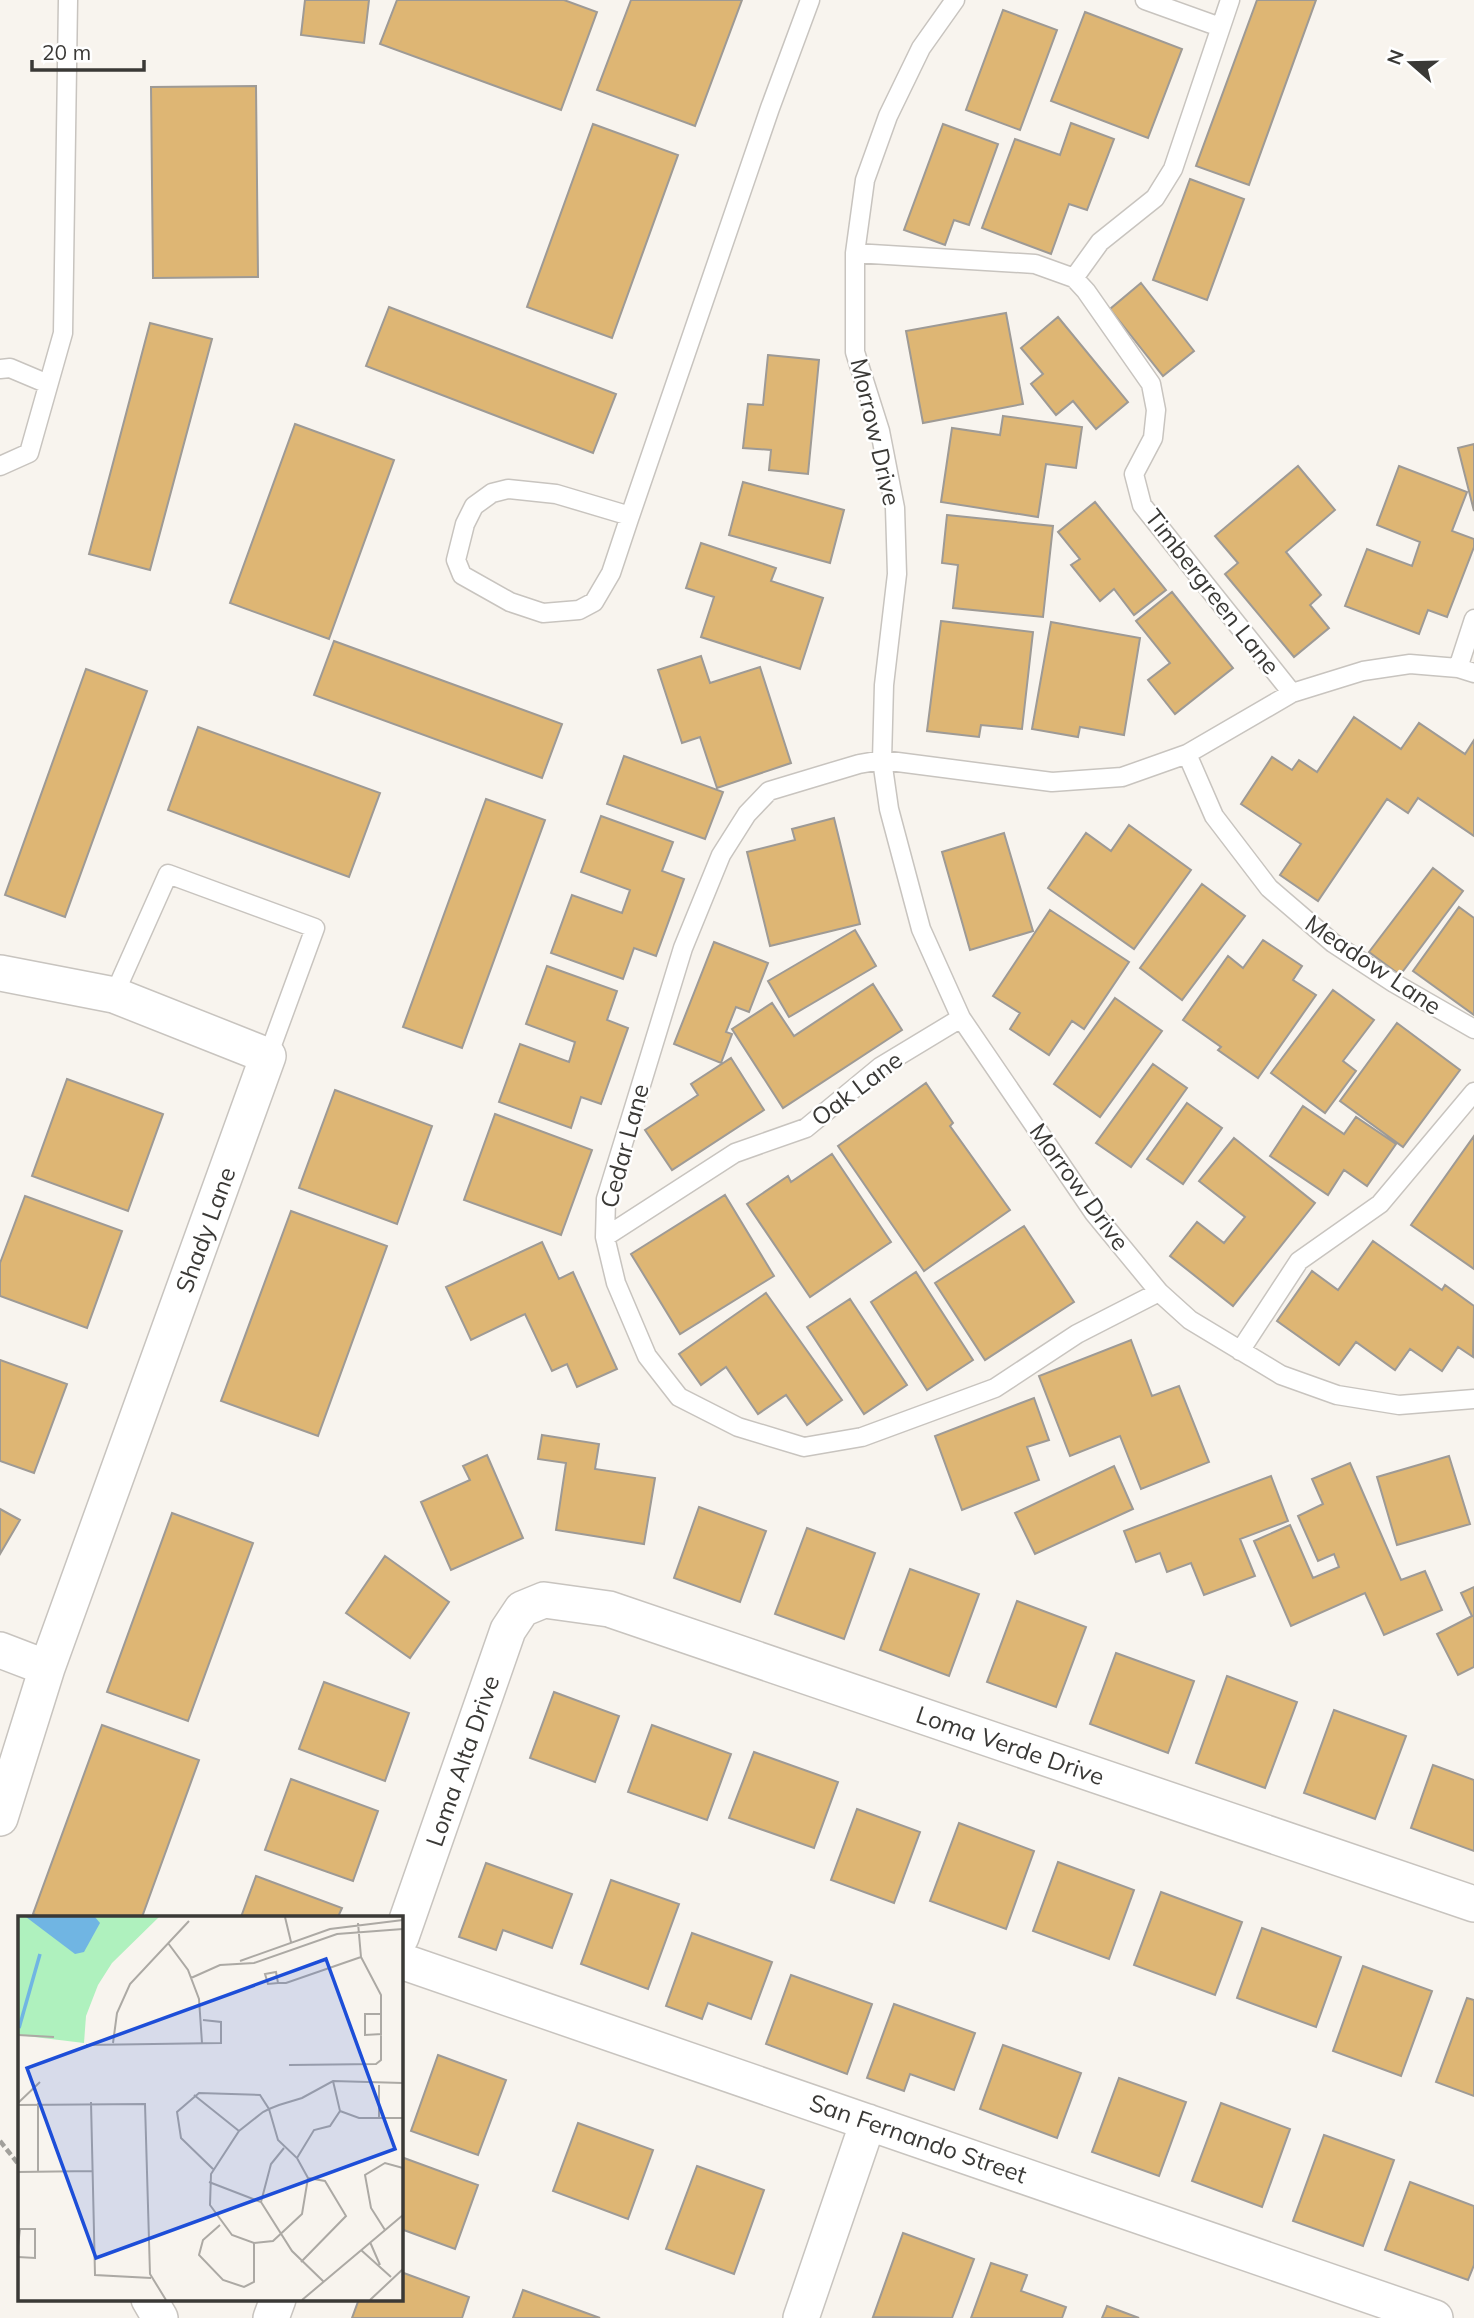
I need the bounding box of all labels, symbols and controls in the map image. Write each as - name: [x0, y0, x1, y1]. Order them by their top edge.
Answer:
- scale bar: [32, 28, 144, 72]
- north arrow: [1376, 28, 1446, 98]
- text: 20 m: [42, 39, 91, 65]
- text: N: [1381, 46, 1409, 68]
- street label: Morrow Drive: [844, 355, 907, 508]
- street label: Timbergreen Lane: [1139, 503, 1287, 680]
- street label: Meadow Lane: [1300, 908, 1447, 1021]
- street label: Oak Lane: [805, 1044, 908, 1132]
- street label: Cedar Lane: [593, 1081, 655, 1211]
- street label: Morrow Drive: [1024, 1117, 1136, 1256]
- street label: Shady Lane: [168, 1163, 242, 1297]
- street label: Loma Alta Drive: [419, 1671, 505, 1850]
- street label: Loma Verde Drive: [912, 1699, 1108, 1791]
- inset map: [18, 1916, 402, 2300]
- street label: San Fernando Street: [806, 2087, 1031, 2189]

